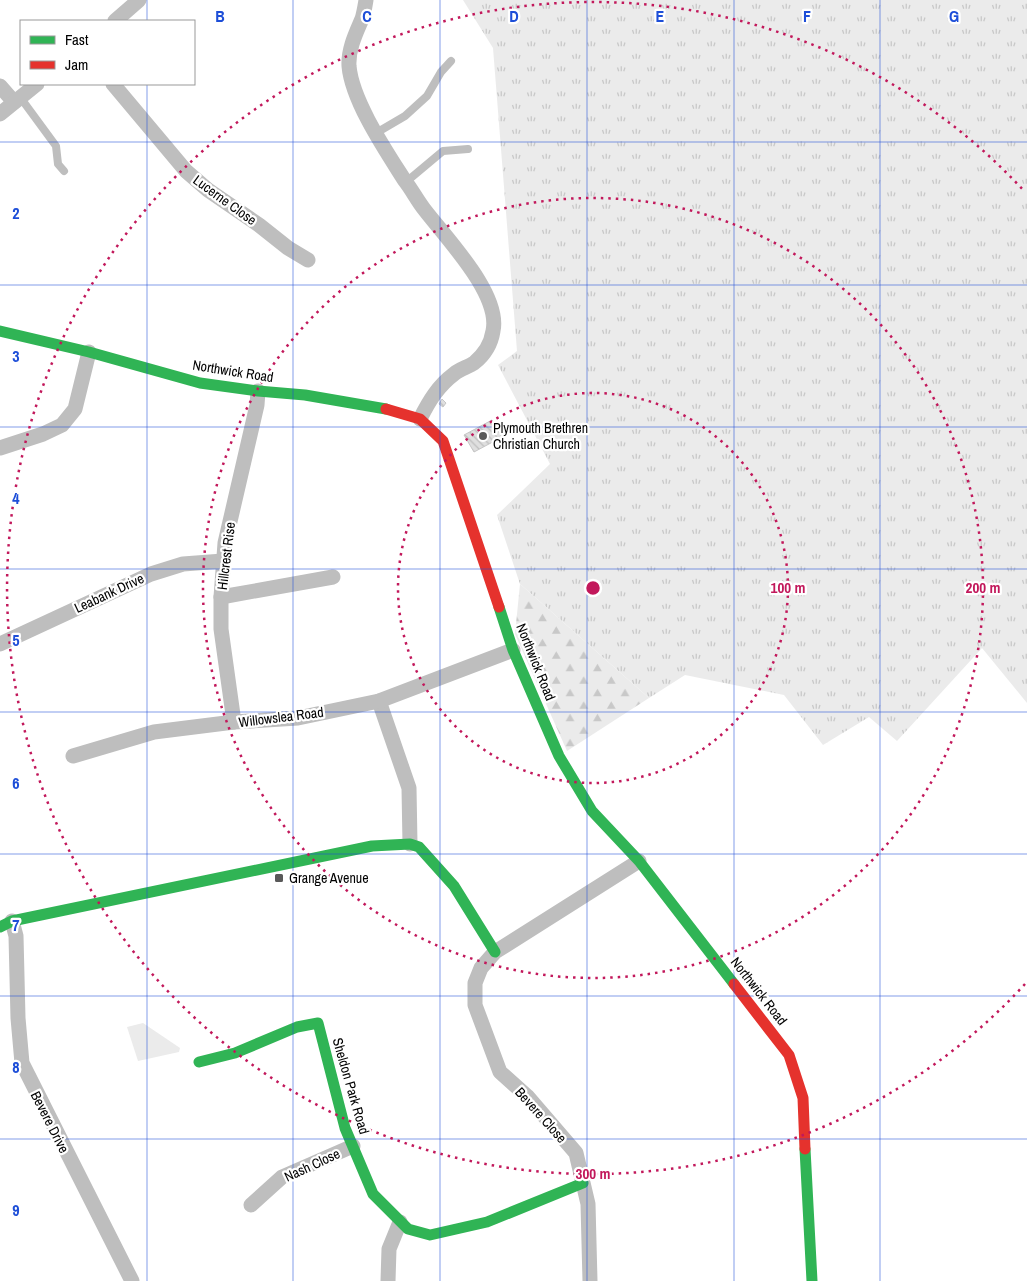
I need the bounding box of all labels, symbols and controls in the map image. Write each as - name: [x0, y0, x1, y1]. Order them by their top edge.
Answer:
- text: B: [215, 5, 225, 27]
- text: C: [362, 5, 372, 27]
- text: D: [509, 5, 519, 27]
- text: E: [656, 5, 665, 27]
- text: F: [803, 5, 811, 27]
- text: G: [949, 5, 959, 27]
- legend: [20, 20, 195, 85]
- text: Fast: [65, 29, 89, 50]
- text: Jam: [65, 54, 88, 75]
- street label: Lucerne Close: [190, 171, 260, 229]
- text: 2: [12, 202, 20, 224]
- text: 3: [12, 345, 20, 367]
- street label: Northwick Road: [191, 356, 275, 386]
- place label: Plymouth Brethren Christian Church: [493, 419, 588, 453]
- marker: Plymouth Brethren Christian Church: [477, 430, 489, 442]
- text: 4: [12, 487, 20, 509]
- street label: Hillcrest Rise: [213, 521, 239, 591]
- street label: Leabank Drive: [71, 569, 147, 617]
- text: 100 m: [771, 577, 805, 598]
- text: 200 m: [966, 577, 1000, 598]
- centre of rings: [584, 579, 602, 597]
- street label: Northwick Road: [512, 621, 560, 703]
- text: 5: [12, 629, 20, 651]
- street label: Willowslea Road: [237, 703, 325, 731]
- text: 6: [12, 772, 20, 794]
- place label: Grange Avenue: [289, 869, 369, 887]
- marker: Grange Avenue: [273, 872, 285, 884]
- text: 7: [12, 914, 20, 936]
- street label: Northwick Road: [727, 953, 791, 1029]
- street label: Sheldon Park Road: [329, 1036, 373, 1136]
- text: 8: [12, 1056, 20, 1078]
- street label: Bevere Close: [511, 1083, 571, 1147]
- street label: Bevere Drive: [27, 1088, 73, 1156]
- street label: Nash Close: [281, 1144, 343, 1186]
- text: 300 m: [576, 1163, 610, 1184]
- text: 9: [12, 1199, 20, 1221]

